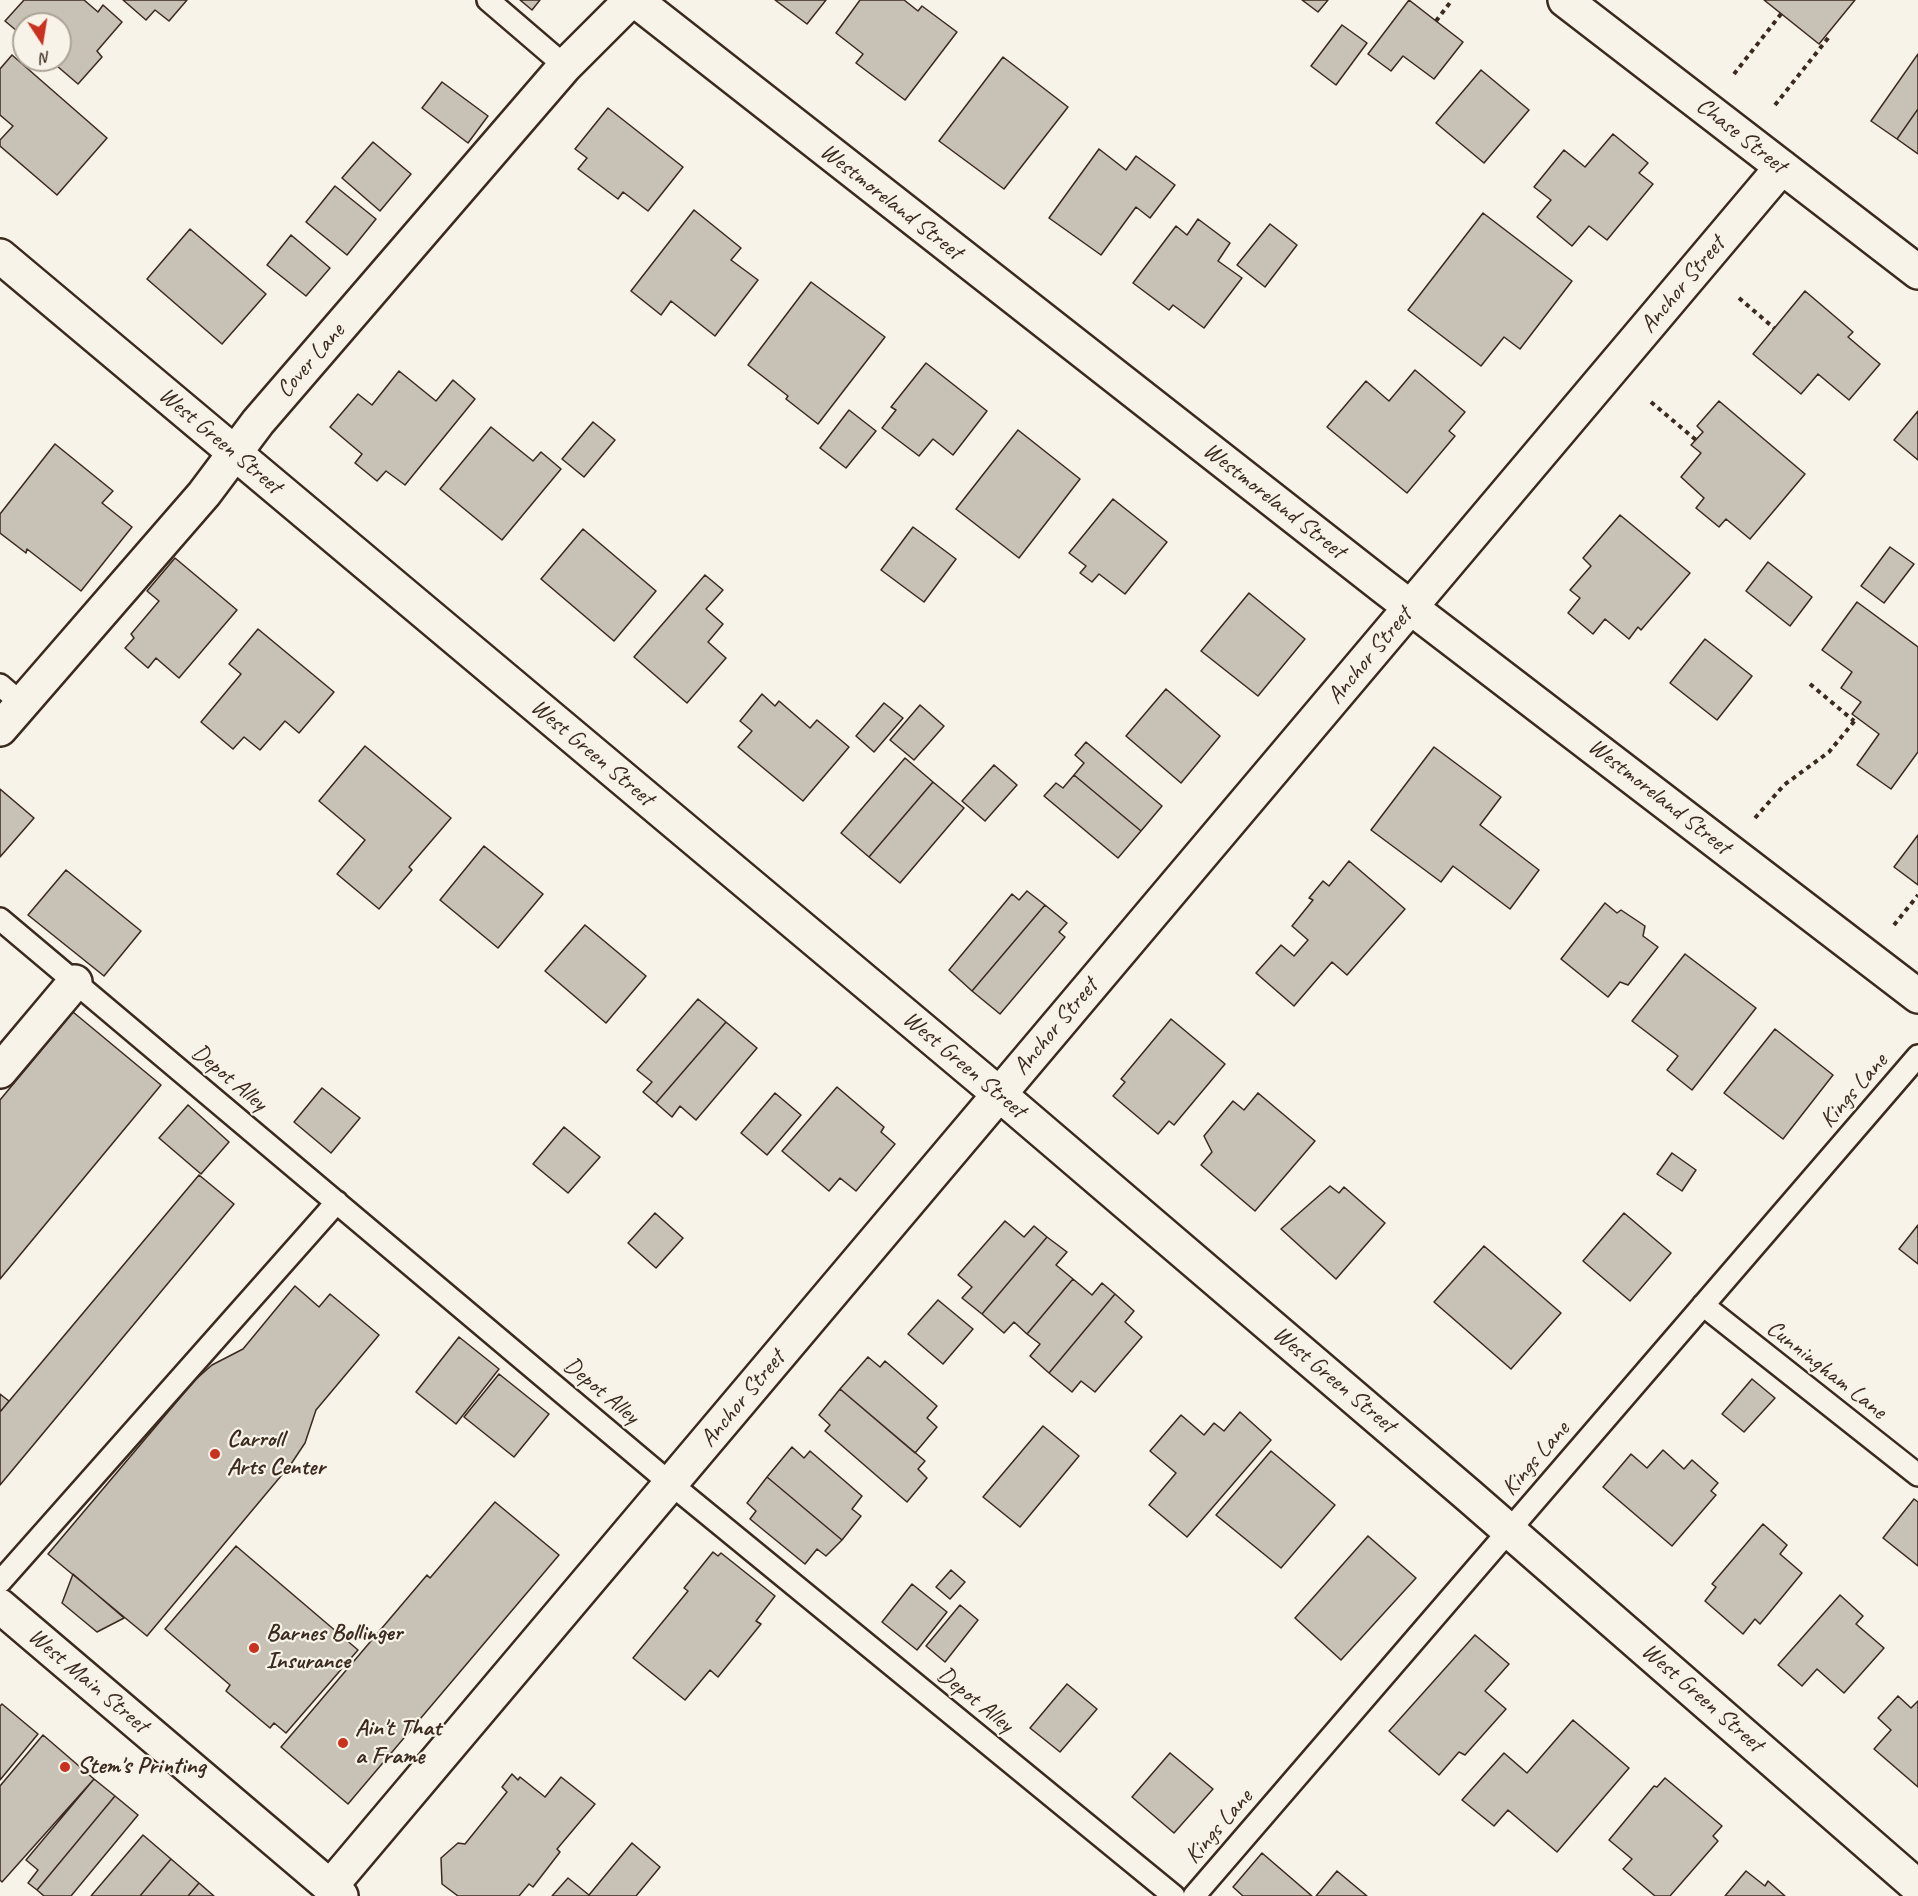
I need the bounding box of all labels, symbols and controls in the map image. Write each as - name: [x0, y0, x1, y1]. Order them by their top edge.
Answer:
- north arrow: [12, 12, 72, 72]
- text: N: [38, 47, 52, 68]
- street label: Chase Street: [1690, 92, 1792, 180]
- street label: Westmoreland Street: [814, 138, 968, 266]
- street label: Anchor Street: [1634, 231, 1732, 339]
- street label: Cover Lane: [271, 318, 351, 404]
- street label: West Green Street: [153, 381, 287, 501]
- street label: Westmoreland Street: [1197, 437, 1351, 565]
- street label: Anchor Street: [1321, 602, 1419, 710]
- street label: West Green Street: [525, 693, 659, 813]
- street label: Westmoreland Street: [1582, 733, 1736, 861]
- street label: Anchor Street: [1007, 973, 1105, 1081]
- street label: West Green Street: [897, 1005, 1031, 1125]
- street label: Depot Alley: [186, 1038, 272, 1118]
- street label: Kings Lane: [1814, 1048, 1894, 1134]
- street label: Cunningham Lane: [1760, 1314, 1892, 1426]
- street label: West Green Street: [1267, 1320, 1401, 1440]
- street label: Anchor Street: [694, 1345, 792, 1453]
- street label: Depot Alley: [558, 1351, 644, 1431]
- street label: Kings Lane: [1496, 1416, 1576, 1502]
- place label: Carroll Arts Center: [227, 1426, 325, 1482]
- marker: Carroll Arts Center: [208, 1447, 222, 1461]
- place label: Barnes Bollinger Insurance: [266, 1620, 402, 1676]
- street label: West Main Street: [22, 1622, 154, 1740]
- street label: West Green Street: [1635, 1637, 1769, 1759]
- marker: Barnes Bollinger Insurance: [247, 1641, 261, 1655]
- street label: Depot Alley: [931, 1661, 1019, 1739]
- place label: Ain't That a Frame: [355, 1715, 441, 1771]
- marker: Ain't That a Frame: [336, 1736, 350, 1750]
- place label: Stem's Printing: [77, 1753, 205, 1781]
- marker: Stem's Printing: [58, 1760, 72, 1774]
- street label: Kings Lane: [1179, 1784, 1259, 1870]

